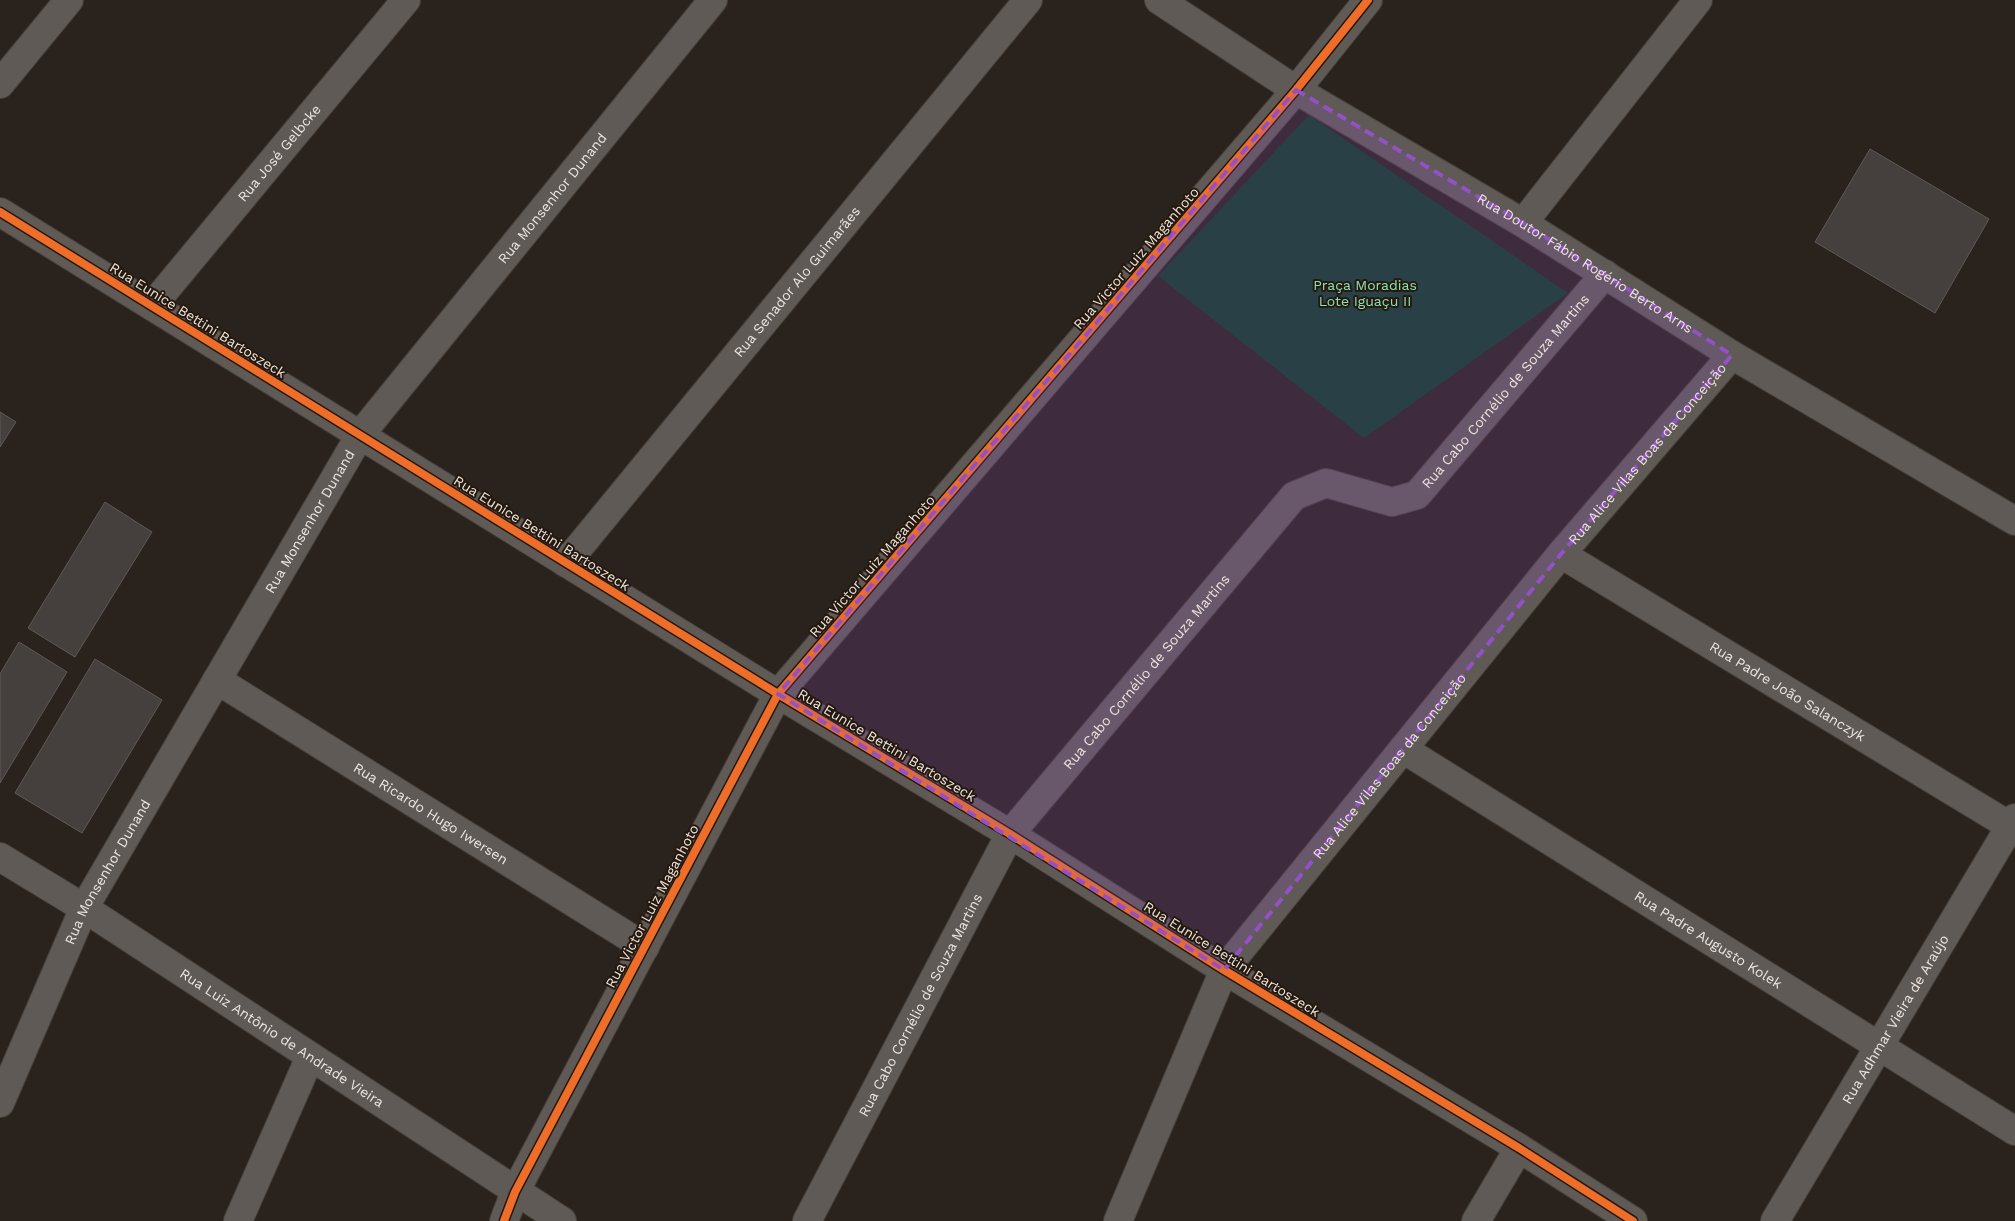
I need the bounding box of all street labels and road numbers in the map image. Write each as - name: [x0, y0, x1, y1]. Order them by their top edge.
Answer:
- street label: Rua José Gelbcke: [234, 101, 324, 205]
- street label: Rua Monsenhor Dunand: [495, 130, 610, 267]
- street label: Rua Victor Luiz Maganhoto: [1070, 184, 1202, 332]
- street label: Rua Doutor Fábio Rogério Berto Arns: [1475, 190, 1696, 336]
- street label: Rua Senador Alo Guimarães: [730, 203, 863, 360]
- street label: Rua Eunice Bettini Bartoszeck: [107, 259, 289, 381]
- street label: Rua Cabo Cornélio de Souza Martins: [1418, 291, 1592, 491]
- street label: Rua Alice Vilas Boas da Conceição: [1565, 360, 1729, 548]
- street label: Rua Monsenhor Dunand: [262, 447, 358, 596]
- street label: Rua Eunice Bettini Bartoszeck: [451, 472, 633, 594]
- street label: Rua Victor Luiz Maganhoto: [806, 492, 938, 640]
- street label: Rua Cabo Cornélio de Souza Martins: [1060, 571, 1233, 772]
- street label: Rua Padre João Salanczyk: [1707, 638, 1868, 745]
- street label: Rua Alice Vilas Boas da Conceição: [1309, 670, 1469, 862]
- street label: Rua Eunice Bettini Bartoszeck: [795, 685, 979, 805]
- street label: Rua Ricardo Hugo Iwersen: [351, 759, 511, 868]
- street label: Rua Monsenhor Dunand: [61, 797, 154, 947]
- street label: Rua Victor Luiz Maganhoto: [602, 822, 702, 990]
- street label: Rua Padre Augusto Kolek: [1632, 888, 1785, 992]
- street label: Rua Cabo Cornélio de Souza Martins: [855, 891, 985, 1119]
- street label: Rua Eunice Bettini Bartoszeck: [1141, 898, 1323, 1020]
- street label: Rua Adhmar Vieira de Araújo: [1839, 932, 1952, 1107]
- street label: Rua Luiz Antônio de Andrade Vieira: [177, 965, 387, 1110]

